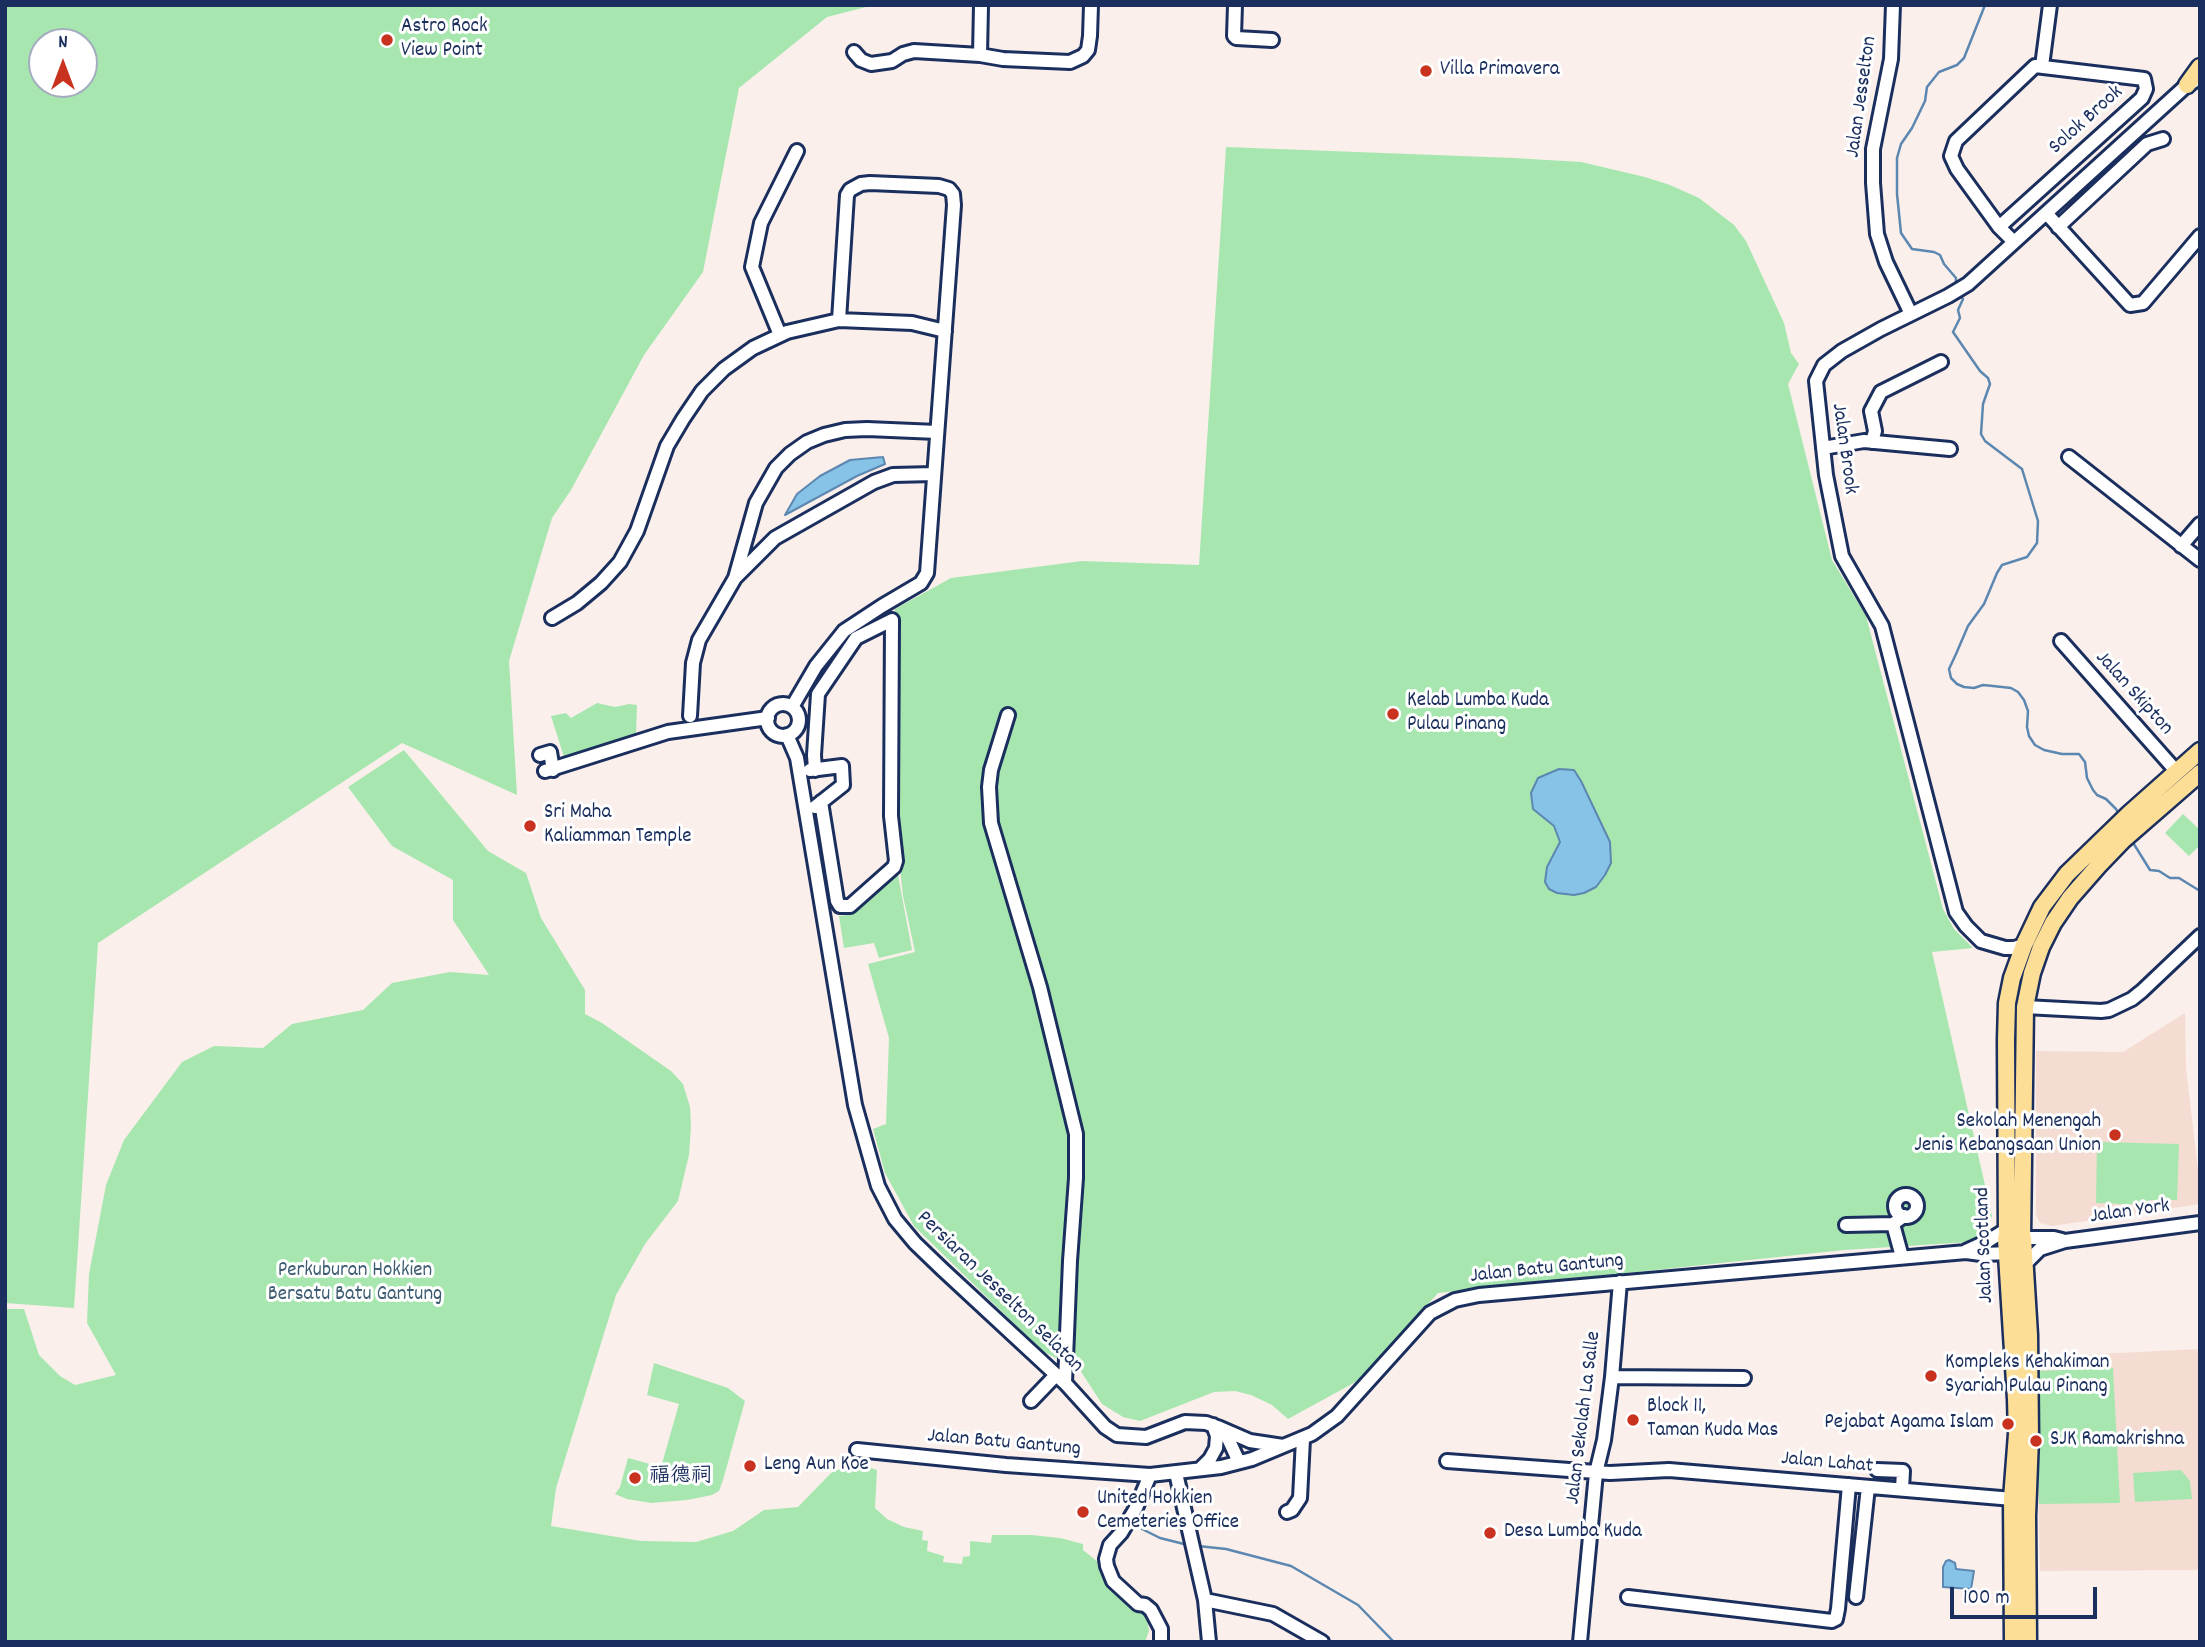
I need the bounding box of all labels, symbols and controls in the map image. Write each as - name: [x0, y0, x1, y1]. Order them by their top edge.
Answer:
- place label: Astro Rock View Point: [401, 15, 488, 65]
- north arrow: [28, 28, 98, 98]
- text: N: [58, 30, 68, 57]
- marker: Astro Rock View Point: [379, 32, 395, 48]
- street label: Jalan Jesselton: [1842, 35, 1884, 159]
- place label: Villa Primavera: [1440, 58, 1560, 84]
- marker: Villa Primavera: [1418, 63, 1434, 79]
- street label: Solok Brook: [2045, 81, 2129, 161]
- street label: Jalan Brook: [1824, 402, 1862, 496]
- street label: Jalan Skipton: [2088, 647, 2178, 741]
- place label: Kelab Lumba Kuda Pulau Pinang: [1407, 689, 1549, 739]
- marker: Kelab Lumba Kuda Pulau Pinang: [1385, 706, 1401, 722]
- place label: Sri Maha Kaliamman Temple: [544, 801, 691, 851]
- marker: Sri Maha Kaliamman Temple: [522, 818, 538, 834]
- place label: Sekolah Menengah Jenis Kebangsaan Union: [1914, 1110, 2101, 1160]
- marker: Sekolah Menengah Jenis Kebangsaan Union: [2107, 1127, 2123, 1143]
- street label: Jalan Scotland: [1971, 1187, 2001, 1303]
- street label: Jalan York: [2088, 1195, 2172, 1231]
- street label: Persiaran Jesselton Selatan: [910, 1207, 1088, 1379]
- street label: Jalan Batu Gantung: [1469, 1249, 1625, 1291]
- park label: Perkuburan Hokkien Bersatu Batu Gantung: [268, 1259, 442, 1309]
- street label: Jalan Sekolah La Salle: [1562, 1330, 1608, 1506]
- place label: Kompleks Kehakiman Syariah Pulau Pinang: [1945, 1351, 2109, 1401]
- marker: Kompleks Kehakiman Syariah Pulau Pinang: [1923, 1368, 1939, 1384]
- place label: Block 11, Taman Kuda Mas: [1647, 1395, 1778, 1445]
- place label: Pejabat Agama Islam: [1824, 1411, 1994, 1437]
- marker: Block 11, Taman Kuda Mas: [1625, 1412, 1641, 1428]
- marker: Pejabat Agama Islam: [2000, 1416, 2016, 1432]
- street label: Jalan Batu Gantung: [926, 1425, 1082, 1463]
- place label: SJK Ramakrishna: [2050, 1428, 2184, 1454]
- marker: SJK Ramakrishna: [2028, 1433, 2044, 1449]
- street label: Jalan Lahat: [1780, 1447, 1874, 1481]
- place label: Leng Aun Koe: [764, 1453, 869, 1479]
- marker: Leng Aun Koe: [742, 1458, 758, 1474]
- place label: 福德祠: [649, 1465, 712, 1491]
- marker: 福德祠: [627, 1470, 643, 1486]
- place label: United Hokkien Cemeteries Office: [1097, 1487, 1239, 1537]
- marker: United Hokkien Cemeteries Office: [1075, 1504, 1091, 1520]
- place label: Desa Lumba Kuda: [1504, 1520, 1642, 1546]
- marker: Desa Lumba Kuda: [1482, 1525, 1498, 1541]
- scale bar: [1953, 1574, 2100, 1618]
- text: 100 m: [1963, 1584, 2010, 1614]

